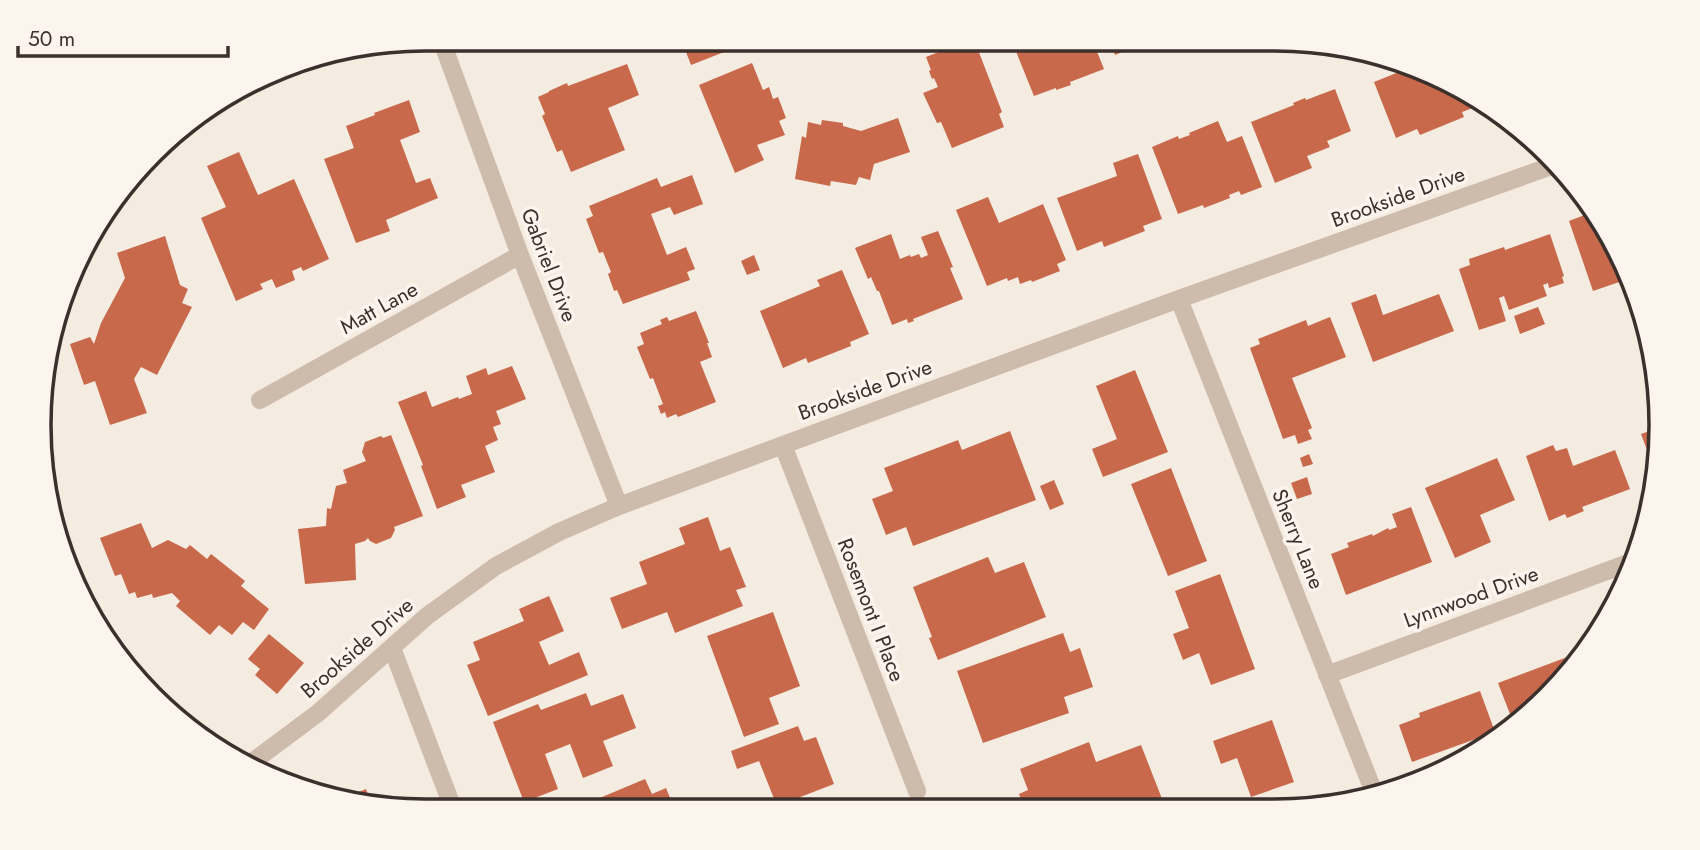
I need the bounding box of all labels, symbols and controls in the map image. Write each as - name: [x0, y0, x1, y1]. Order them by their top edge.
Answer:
- scale bar: [18, 14, 228, 58]
- text: 50 m: [28, 24, 75, 54]
- street label: Brookside Drive: [1327, 159, 1469, 235]
- street label: Gabriel Drive: [514, 204, 585, 326]
- street label: Matt Lane: [335, 274, 424, 342]
- street label: Brookside Drive: [794, 352, 936, 428]
- street label: Sherry Lane: [1264, 485, 1332, 594]
- street label: Rosemont I Place: [830, 534, 912, 686]
- street label: Lynnwood Drive: [1399, 559, 1543, 635]
- street label: Brookside Drive: [294, 590, 420, 705]

